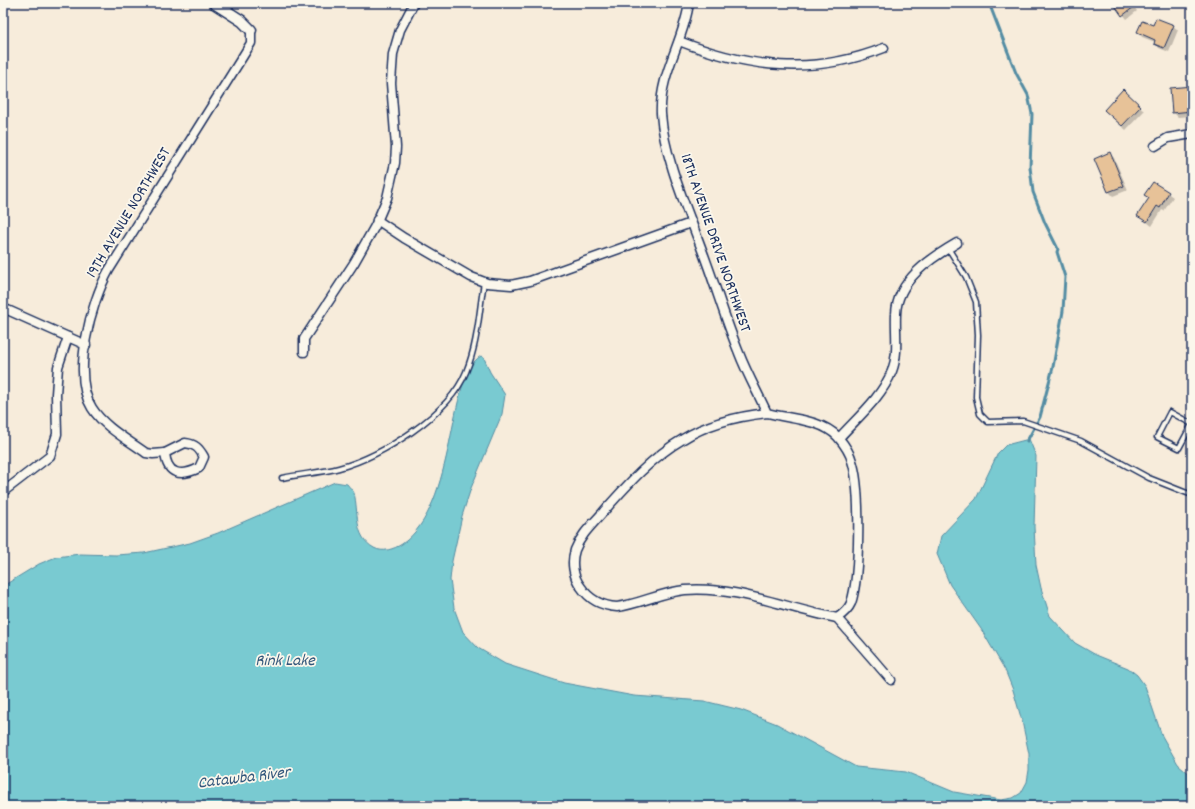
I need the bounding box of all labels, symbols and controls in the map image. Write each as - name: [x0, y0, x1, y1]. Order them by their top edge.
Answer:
- street label: 19TH AVENUE NORTHWEST: [81, 143, 177, 283]
- street label: 18TH AVENUE DRIVE NORTHWEST: [674, 151, 757, 336]
- water label: Rink Lake: [255, 650, 316, 674]
- water label: Catawba River: [196, 761, 293, 797]

